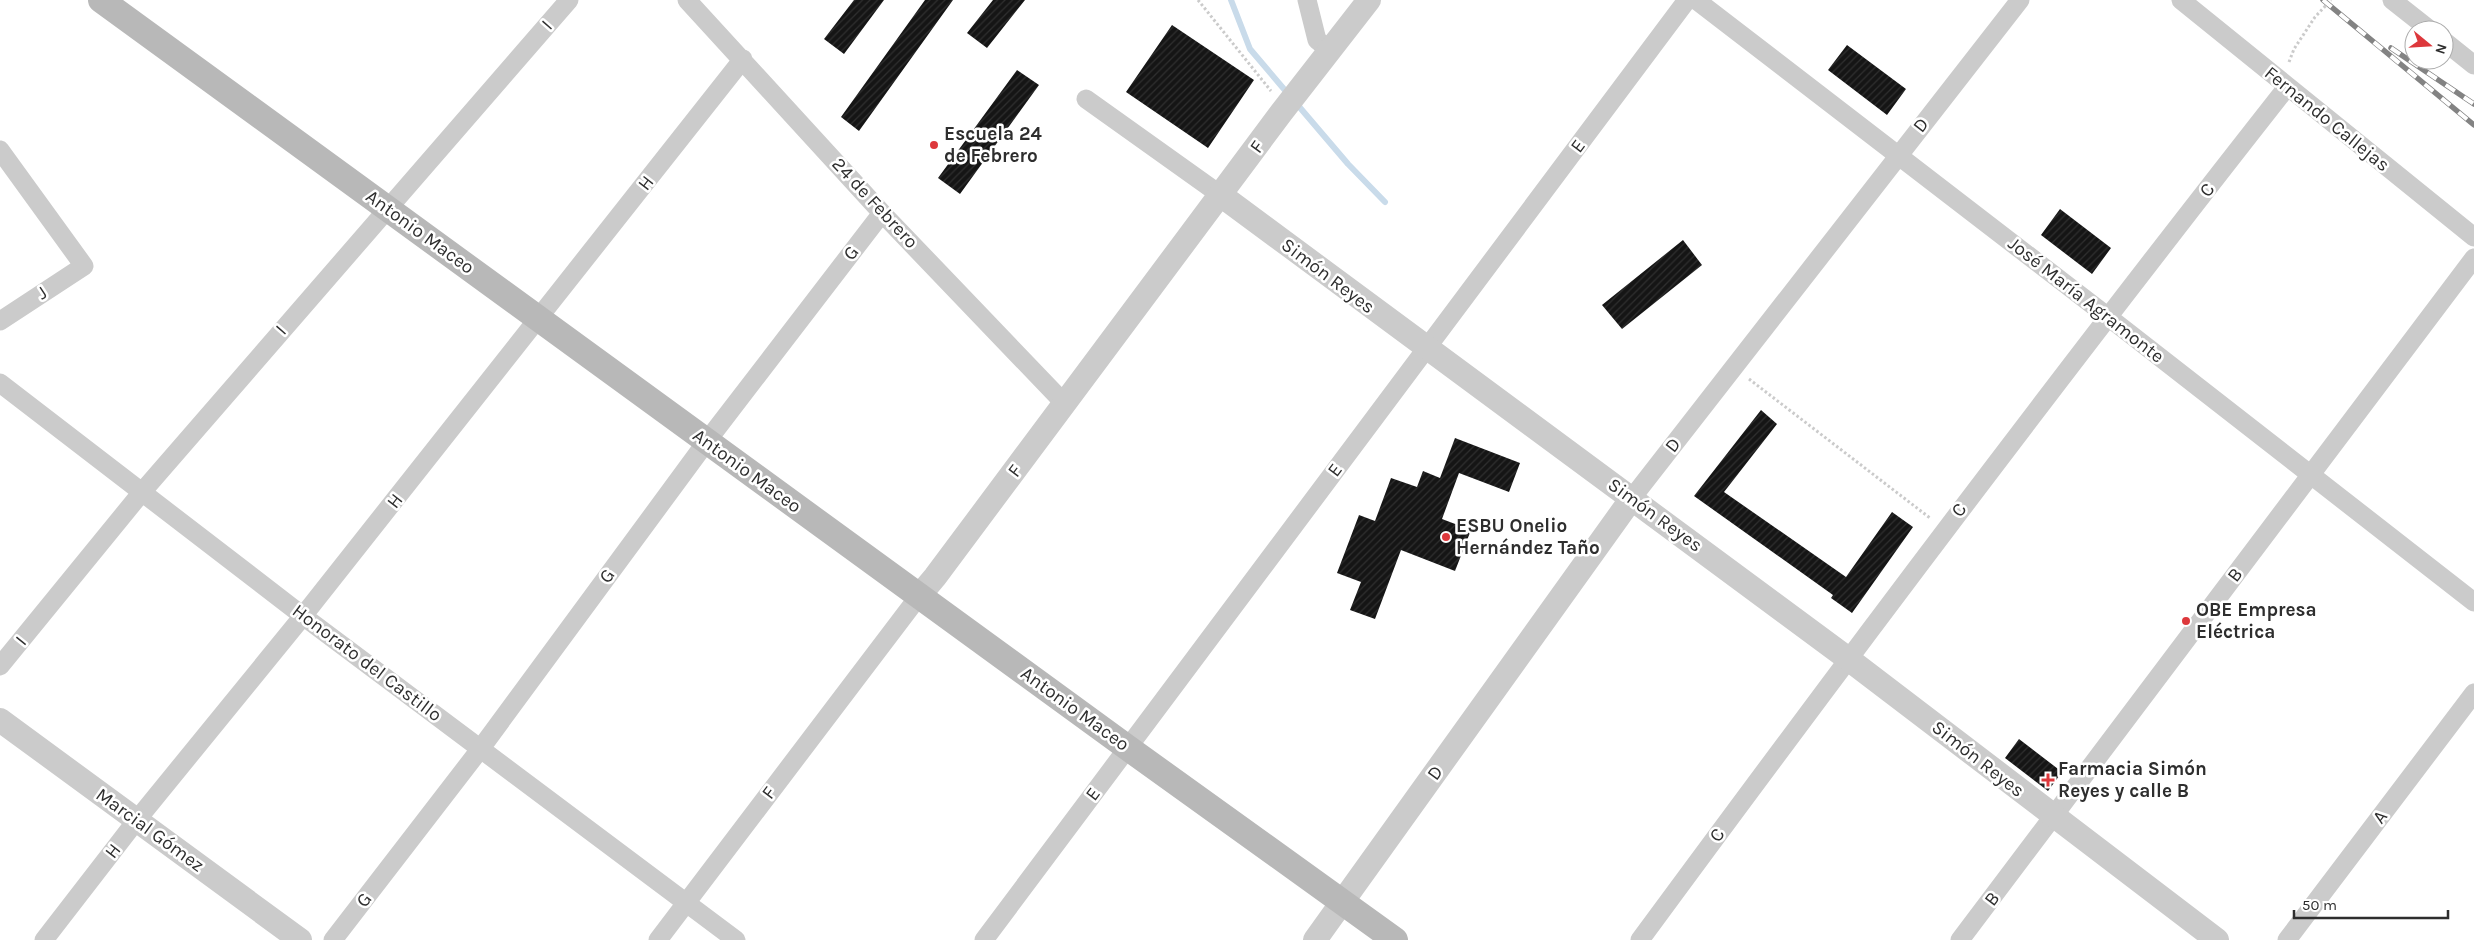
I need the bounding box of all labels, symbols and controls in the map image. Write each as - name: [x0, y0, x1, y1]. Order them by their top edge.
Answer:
- street label: I: [537, 16, 557, 34]
- north arrow: [2404, 20, 2454, 70]
- text: N: [2431, 41, 2451, 56]
- street label: Fernando Callejas: [2260, 62, 2394, 176]
- street label: D: [1908, 113, 1934, 137]
- place label: Escuela 24 de Febrero: [944, 123, 1042, 167]
- street label: E: [1566, 135, 1590, 157]
- street label: F: [1245, 136, 1269, 157]
- marker: Escuela 24 de Febrero: [928, 139, 940, 151]
- street label: 24 de Febrero: [827, 153, 923, 253]
- street label: H: [633, 171, 659, 195]
- street label: C: [2195, 179, 2219, 201]
- street label: Antonio Maceo: [362, 185, 478, 279]
- street label: José María Agramonte: [2004, 232, 2168, 368]
- street label: Simón Reyes: [1277, 234, 1379, 318]
- street label: G: [839, 241, 863, 265]
- street label: J: [33, 282, 51, 304]
- street label: I: [271, 321, 291, 339]
- street label: Antonio Maceo: [689, 424, 805, 518]
- street label: D: [1660, 433, 1686, 457]
- street label: E: [1323, 459, 1347, 481]
- street label: F: [1003, 460, 1027, 482]
- street label: Simón Reyes: [1604, 473, 1706, 557]
- street label: H: [382, 489, 408, 513]
- street label: C: [1947, 499, 1971, 521]
- place label: ESBU Onelio Hernández Taño: [1456, 515, 1600, 559]
- marker: ESBU Onelio Hernández Taño: [1440, 531, 1452, 543]
- street label: B: [2223, 564, 2247, 586]
- street label: G: [595, 565, 619, 587]
- place label: OBE Empresa Eléctrica: [2196, 599, 2317, 643]
- street label: Honorato del Castillo: [288, 600, 446, 726]
- marker: OBE Empresa Eléctrica: [2180, 615, 2192, 627]
- street label: I: [11, 632, 31, 650]
- street label: Antonio Maceo: [1017, 662, 1133, 756]
- street label: Simón Reyes: [1927, 716, 2029, 802]
- place label: Farmacia Simón Reyes y calle B: [2058, 758, 2207, 802]
- street label: D: [1422, 761, 1448, 785]
- marker: Farmacia Simón Reyes y calle B: [2042, 774, 2054, 786]
- street label: F: [757, 782, 781, 804]
- street label: Marcial Gómez: [92, 783, 208, 877]
- street label: E: [1081, 783, 1105, 805]
- street label: A: [2368, 806, 2392, 828]
- street label: C: [1705, 824, 1729, 846]
- street label: H: [100, 839, 126, 863]
- street label: G: [352, 888, 376, 912]
- street label: B: [1980, 888, 2004, 910]
- scale bar: [2294, 888, 2448, 920]
- text: 50 m: [2302, 896, 2337, 914]

